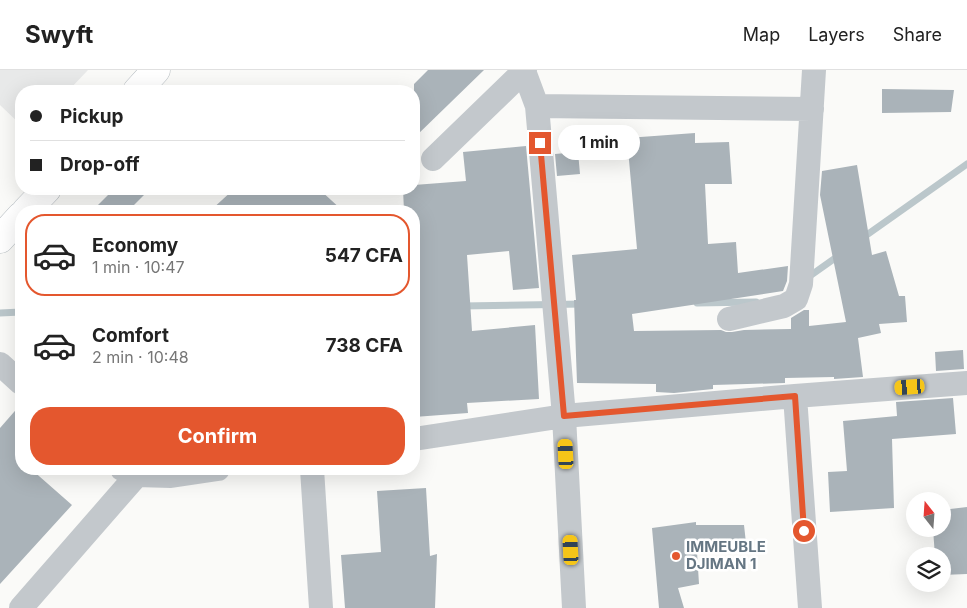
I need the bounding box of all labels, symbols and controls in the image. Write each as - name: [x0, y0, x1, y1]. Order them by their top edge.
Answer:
- text: Swyft: [25, 20, 93, 49]
- text: Map: [743, 24, 780, 45]
- text: Layers: [808, 24, 865, 45]
- text: Share: [893, 24, 942, 45]
- text: Pickup: [60, 105, 123, 128]
- callout: 1 min: [558, 126, 640, 160]
- route end: [529, 132, 551, 154]
- text: 1 min: [579, 132, 619, 152]
- text: Drop-off: [60, 153, 140, 176]
- icon: car: [32, 233, 77, 278]
- text: Economy: [92, 234, 178, 257]
- text: 547 CFA: [325, 244, 403, 267]
- text: 1 min · 10:47: [92, 257, 185, 277]
- icon: car: [32, 323, 77, 368]
- text: Comfort: [92, 324, 169, 347]
- text: 738 CFA: [325, 334, 403, 357]
- text: 2 min · 10:48: [92, 347, 189, 367]
- car: [894, 378, 925, 396]
- button: Confirm: [30, 407, 405, 465]
- car: [557, 439, 574, 469]
- north arrow: [906, 492, 951, 538]
- map controls: [906, 492, 951, 592]
- route start: [793, 520, 815, 542]
- car: [562, 535, 579, 565]
- place label: IMMEUBLE DJIMAN 1: [686, 537, 766, 573]
- button: layers: [906, 547, 951, 592]
- marker: IMMEUBLE DJIMAN 1: [670, 550, 682, 562]

